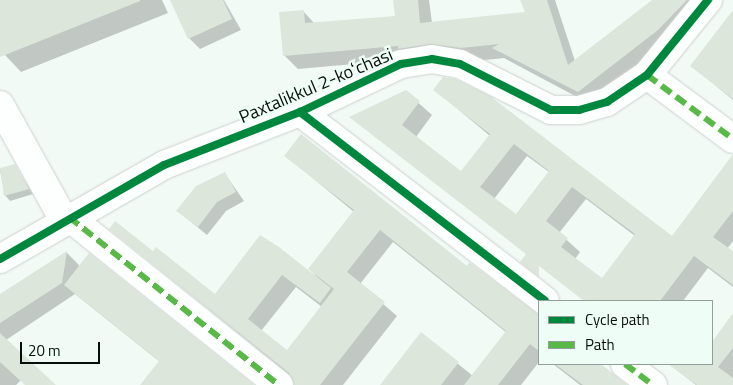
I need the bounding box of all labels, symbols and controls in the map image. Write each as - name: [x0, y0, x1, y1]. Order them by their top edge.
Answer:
- street label: Paxtalikkul 2-koʻchasi: [236, 44, 396, 128]
- legend: [538, 300, 713, 365]
- text: Cycle path: [585, 308, 650, 331]
- scale bar: [22, 332, 102, 364]
- text: Path: [585, 333, 615, 356]
- text: 20 m: [28, 339, 61, 362]

